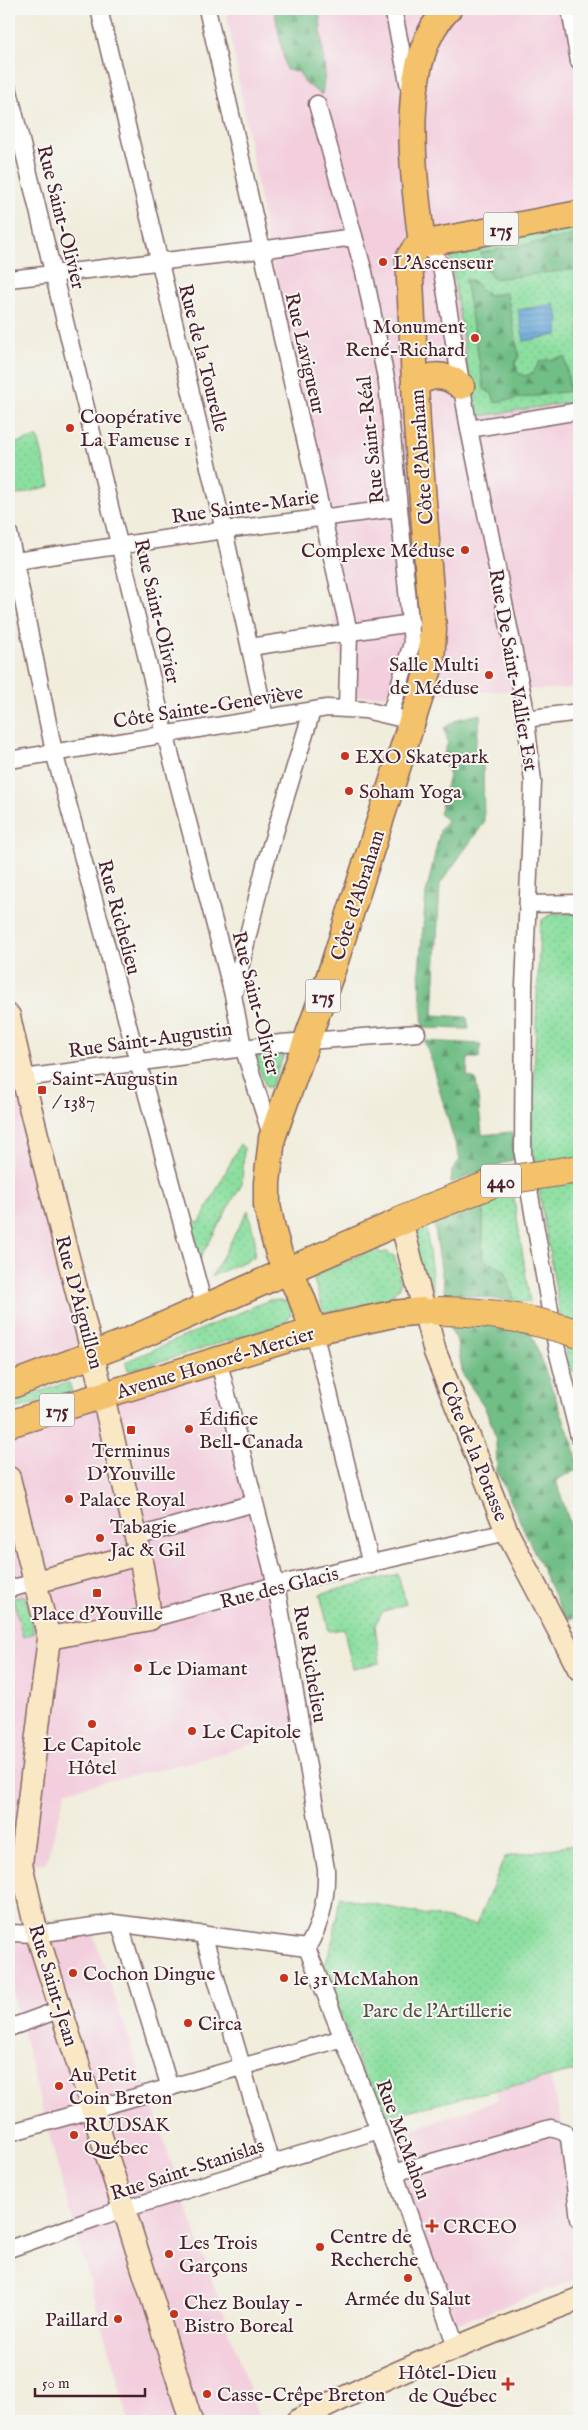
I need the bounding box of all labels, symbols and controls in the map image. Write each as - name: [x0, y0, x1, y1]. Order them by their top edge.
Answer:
- street label: Rue Saint-Olivier: [31, 143, 91, 293]
- road number: 175: [484, 212, 518, 245]
- place label: L'Ascenseur: [393, 251, 494, 276]
- marker: L'Ascenseur: [377, 256, 389, 268]
- street label: Rue de la Tourelle: [172, 282, 233, 435]
- street label: Rue Lavigueur: [278, 290, 331, 417]
- place label: Monument René-Richard: [345, 315, 465, 363]
- marker: Monument René-Richard: [469, 332, 481, 344]
- street label: Rue Saint-Réal: [352, 374, 391, 505]
- street label: Côte d'Abraham: [405, 388, 440, 525]
- place label: Coopérative La Fameuse 1: [80, 405, 191, 453]
- marker: Coopérative La Fameuse 1: [64, 422, 76, 434]
- street label: Rue Sainte-Marie: [170, 485, 320, 530]
- street label: Rue Saint-Olivier: [128, 536, 186, 687]
- place label: Complexe Méduse: [301, 539, 455, 564]
- marker: Complexe Méduse: [459, 544, 471, 556]
- street label: Rue De Saint-Vallier Est: [482, 567, 543, 773]
- place label: Salle Multi de Méduse: [389, 653, 479, 701]
- marker: Salle Multi de Méduse: [483, 669, 495, 681]
- street label: Côte Sainte-Geneviève: [112, 680, 305, 735]
- place label: EXO Skatepark: [355, 745, 489, 770]
- marker: EXO Skatepark: [339, 750, 351, 762]
- place label: Soham Yoga: [359, 780, 462, 805]
- marker: Soham Yoga: [343, 785, 355, 797]
- street label: Côte d'Abraham: [326, 827, 391, 964]
- street label: Rue Richelieu: [91, 857, 146, 978]
- street label: Rue Saint-Olivier: [226, 929, 286, 1079]
- road number: 175: [306, 979, 340, 1012]
- street label: Rue Saint-Augustin: [67, 1017, 234, 1064]
- place label: Saint-Augustin / 1387: [52, 1067, 178, 1115]
- marker: Saint-Augustin / 1387: [36, 1084, 48, 1096]
- road number: 440: [481, 1164, 521, 1198]
- street label: Rue D'Aiguillon: [49, 1233, 108, 1372]
- street label: Avenue Honoré-Mercier: [112, 1321, 318, 1406]
- street label: Côte de la Potasse: [434, 1378, 513, 1525]
- road number: 175: [40, 1394, 74, 1426]
- place label: Édifice Bell-Canada: [199, 1407, 304, 1455]
- marker: Édifice Bell-Canada: [183, 1423, 195, 1435]
- marker: Terminus D'Youville: [125, 1424, 137, 1436]
- place label: Terminus D'Youville: [86, 1439, 176, 1487]
- place label: Palace Royal: [79, 1488, 185, 1513]
- marker: Palace Royal: [63, 1493, 75, 1505]
- place label: Tabagie Jac & Gil: [108, 1515, 186, 1563]
- marker: Tabagie Jac & Gil: [94, 1532, 106, 1544]
- street label: Rue des Glacis: [218, 1562, 341, 1615]
- marker: Place d'Youville: [91, 1587, 103, 1599]
- place label: Place d'Youville: [31, 1602, 163, 1627]
- street label: Rue Richelieu: [287, 1604, 332, 1725]
- place label: Le Diamant: [148, 1657, 248, 1682]
- marker: Le Diamant: [132, 1662, 144, 1674]
- marker: Le Capitole Hôtel: [86, 1718, 98, 1730]
- place label: Le Capitole: [202, 1720, 301, 1745]
- marker: Le Capitole: [186, 1725, 198, 1737]
- place label: Le Capitole Hôtel: [43, 1733, 142, 1781]
- street label: Rue Saint-Jean: [22, 1921, 83, 2050]
- place label: Cochon Dingue: [83, 1962, 215, 1987]
- marker: Cochon Dingue: [67, 1967, 79, 1979]
- place label: le 31 McMahon: [294, 1967, 419, 1992]
- marker: le 31 McMahon: [278, 1972, 290, 1984]
- park label: Parc de l'Artillerie: [362, 1999, 512, 2024]
- place label: Circa: [198, 2012, 242, 2037]
- marker: Circa: [182, 2017, 194, 2029]
- place label: Au Petit Coin Breton: [68, 2063, 173, 2111]
- street label: Rue McMahon: [369, 2076, 436, 2203]
- marker: Au Petit Coin Breton: [53, 2080, 65, 2092]
- place label: RUDSAK Québec: [84, 2113, 170, 2161]
- marker: RUDSAK Québec: [68, 2129, 80, 2141]
- street label: Rue Saint-Stanislas: [108, 2134, 267, 2207]
- place label: CRCEO: [443, 2215, 517, 2240]
- marker: CRCEO: [425, 2219, 439, 2233]
- place label: Centre de Recherche: [330, 2225, 418, 2273]
- place label: Les Trois Garçons: [179, 2231, 257, 2279]
- marker: Centre de Recherche: [314, 2241, 326, 2253]
- marker: Les Trois Garçons: [163, 2248, 175, 2260]
- marker: Armée du Salut: [402, 2272, 414, 2284]
- place label: Armée du Salut: [344, 2287, 471, 2312]
- place label: Chez Boulay - Bistro Boreal: [184, 2291, 303, 2339]
- place label: Paillard: [45, 2308, 108, 2333]
- marker: Chez Boulay - Bistro Boreal: [168, 2308, 180, 2320]
- marker: Paillard: [112, 2313, 124, 2325]
- place label: Hôtel-Dieu de Québec: [398, 2361, 497, 2409]
- scale bar: [35, 2365, 145, 2397]
- text: 50 m: [42, 2374, 70, 2393]
- marker: Hôtel-Dieu de Québec: [501, 2377, 515, 2391]
- place label: Casse-Crêpe Breton: [217, 2383, 386, 2408]
- marker: Casse-Crêpe Breton: [201, 2388, 213, 2400]

